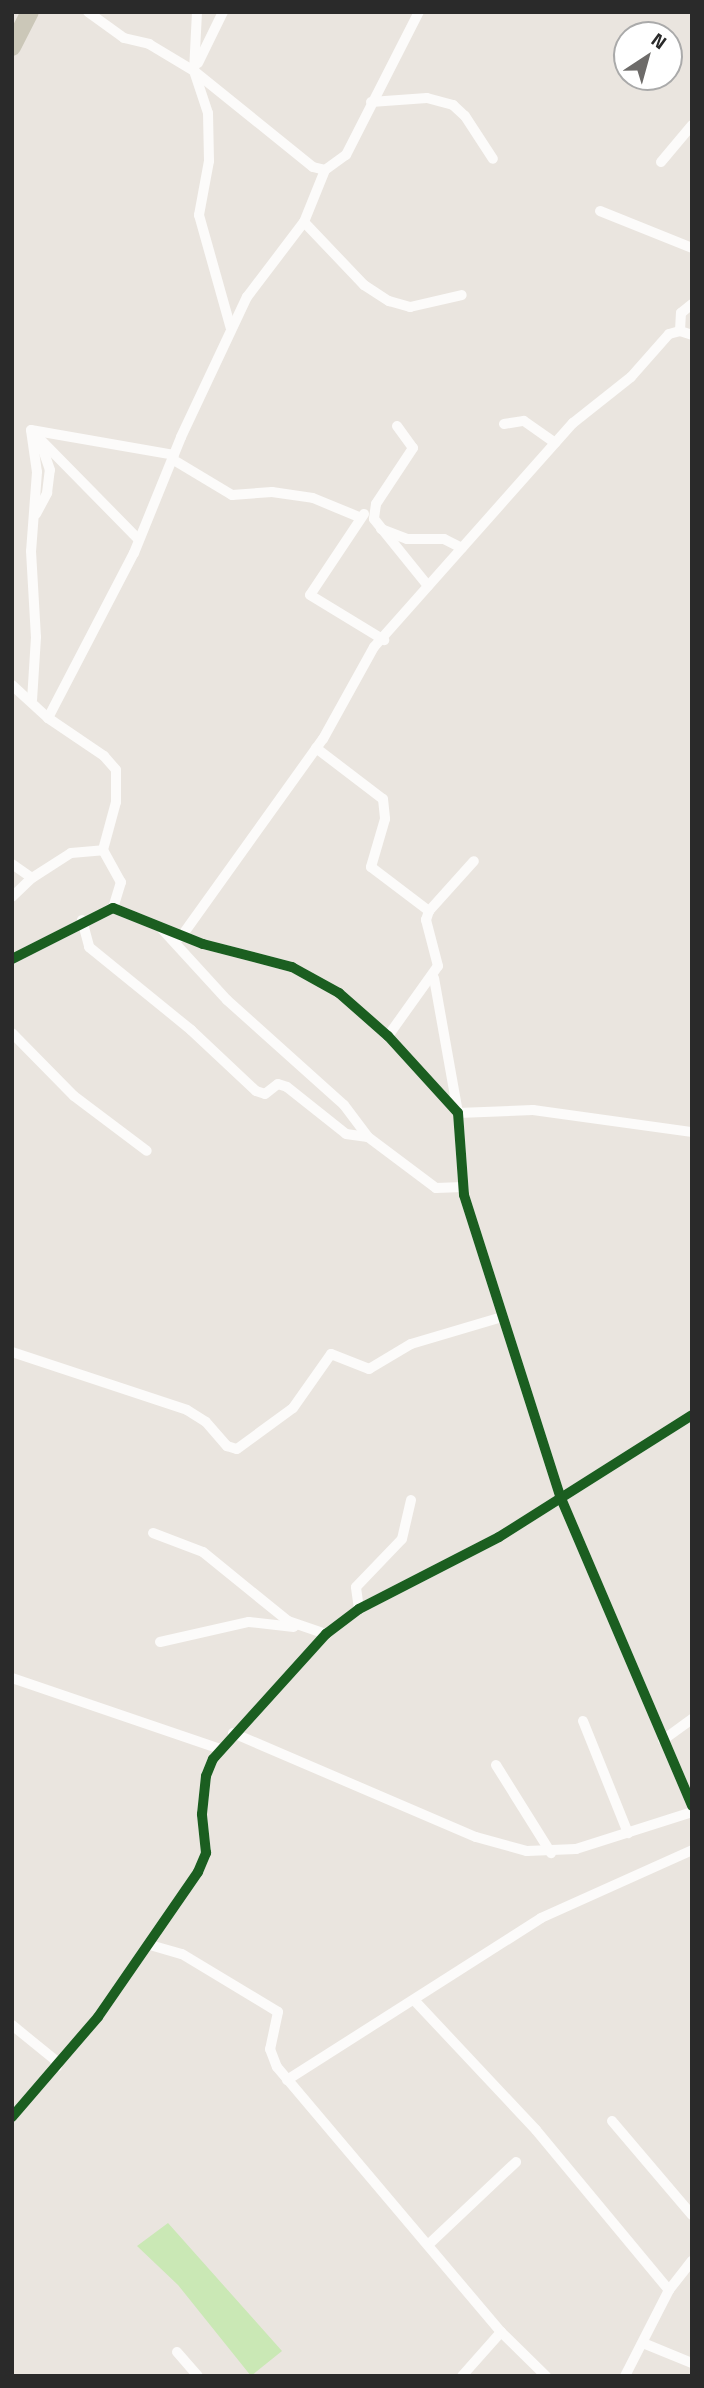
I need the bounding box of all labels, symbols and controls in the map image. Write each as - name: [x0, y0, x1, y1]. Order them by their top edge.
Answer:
- north arrow: [613, 21, 683, 91]
- text: N: [646, 25, 673, 56]

